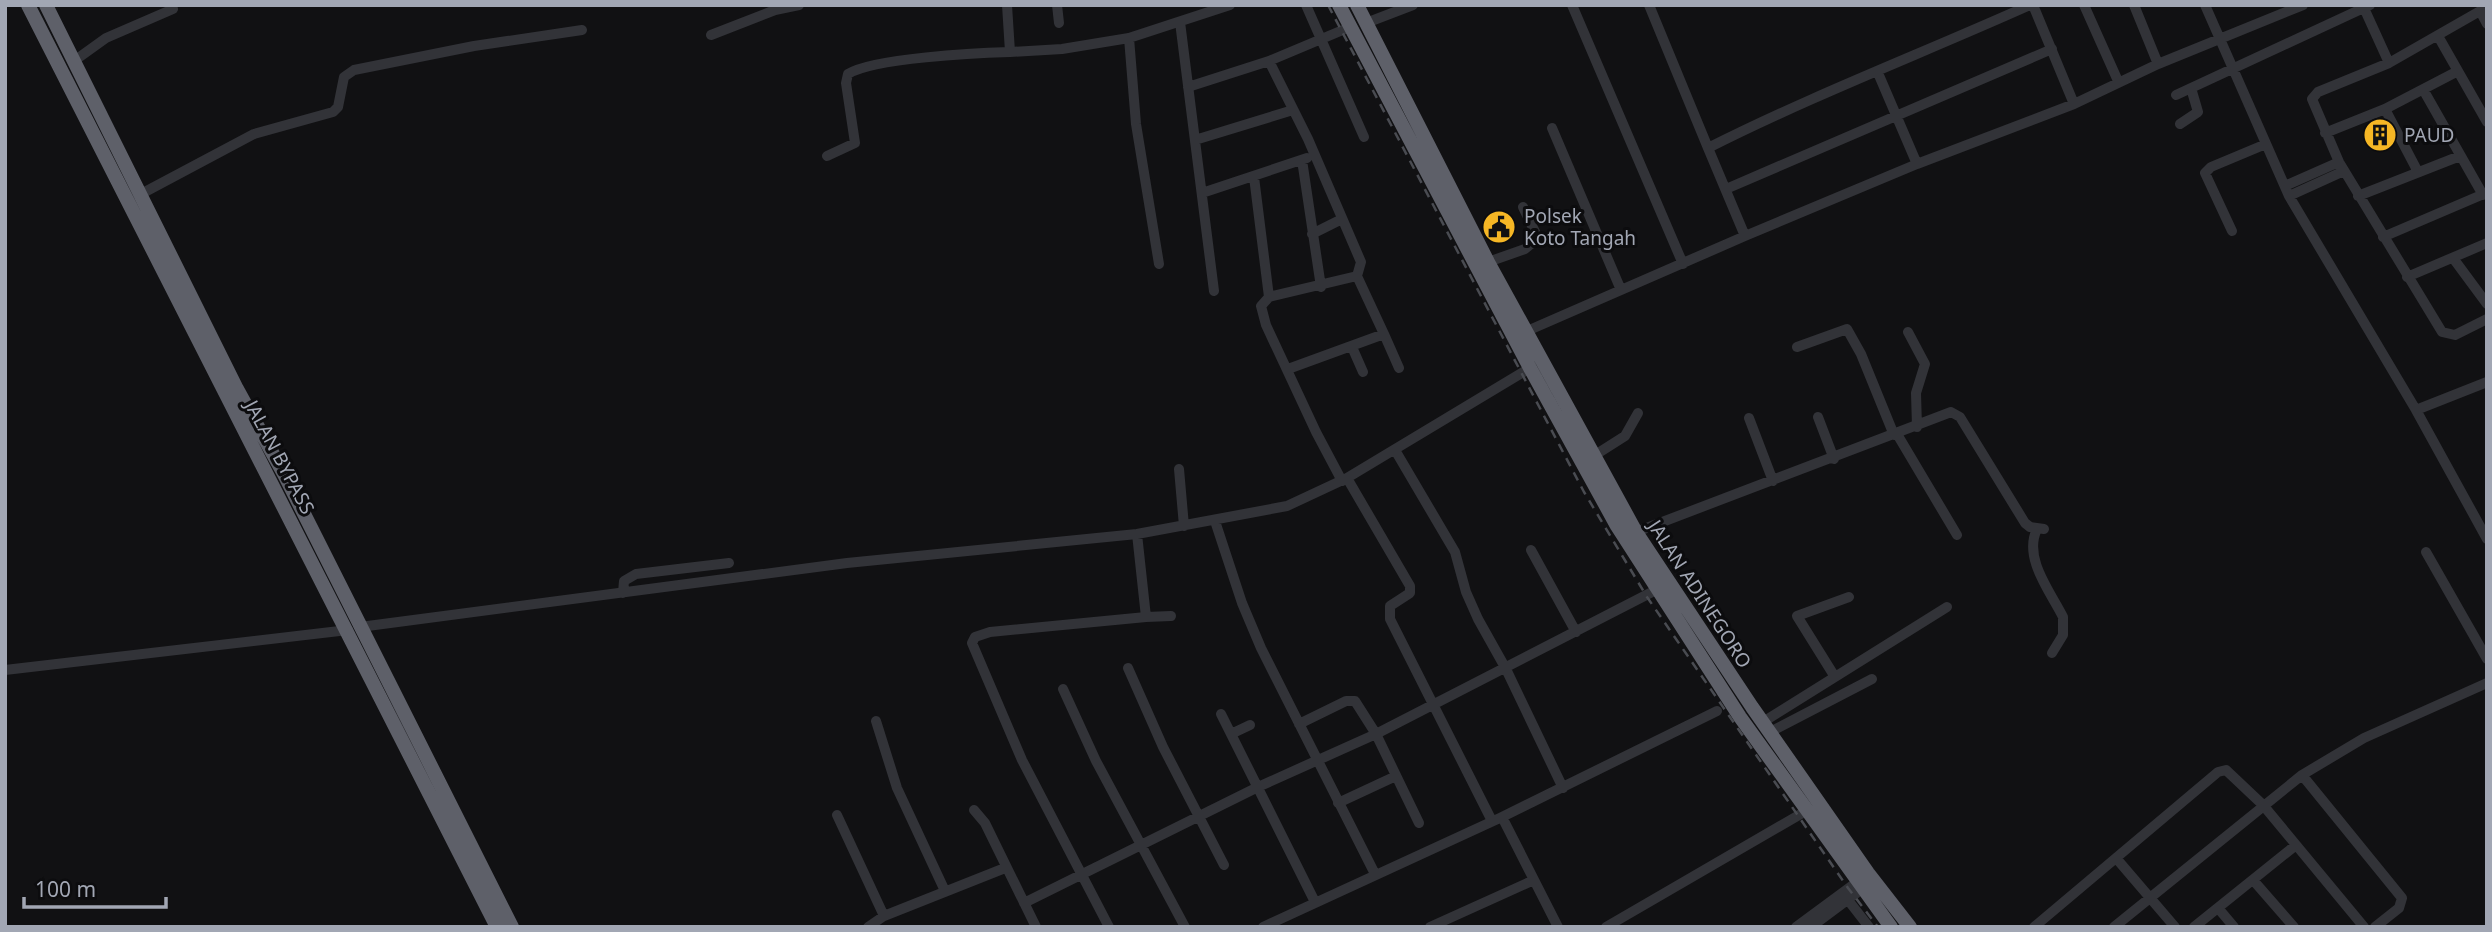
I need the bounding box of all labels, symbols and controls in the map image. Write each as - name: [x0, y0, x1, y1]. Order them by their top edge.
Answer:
- building icon: PAUD: [2361, 116, 2399, 154]
- place label: PAUD: [2404, 122, 2454, 148]
- place label: Polsek Koto Tangah: [1524, 203, 1636, 251]
- public building icon: Polsek Koto Tangah: [1480, 208, 1518, 246]
- street label: JALAN BYPASS: [238, 394, 321, 518]
- street label: JALAN ADINEGORO: [1641, 513, 1758, 673]
- scale bar: [24, 866, 166, 910]
- text: 100 m: [35, 875, 96, 903]

